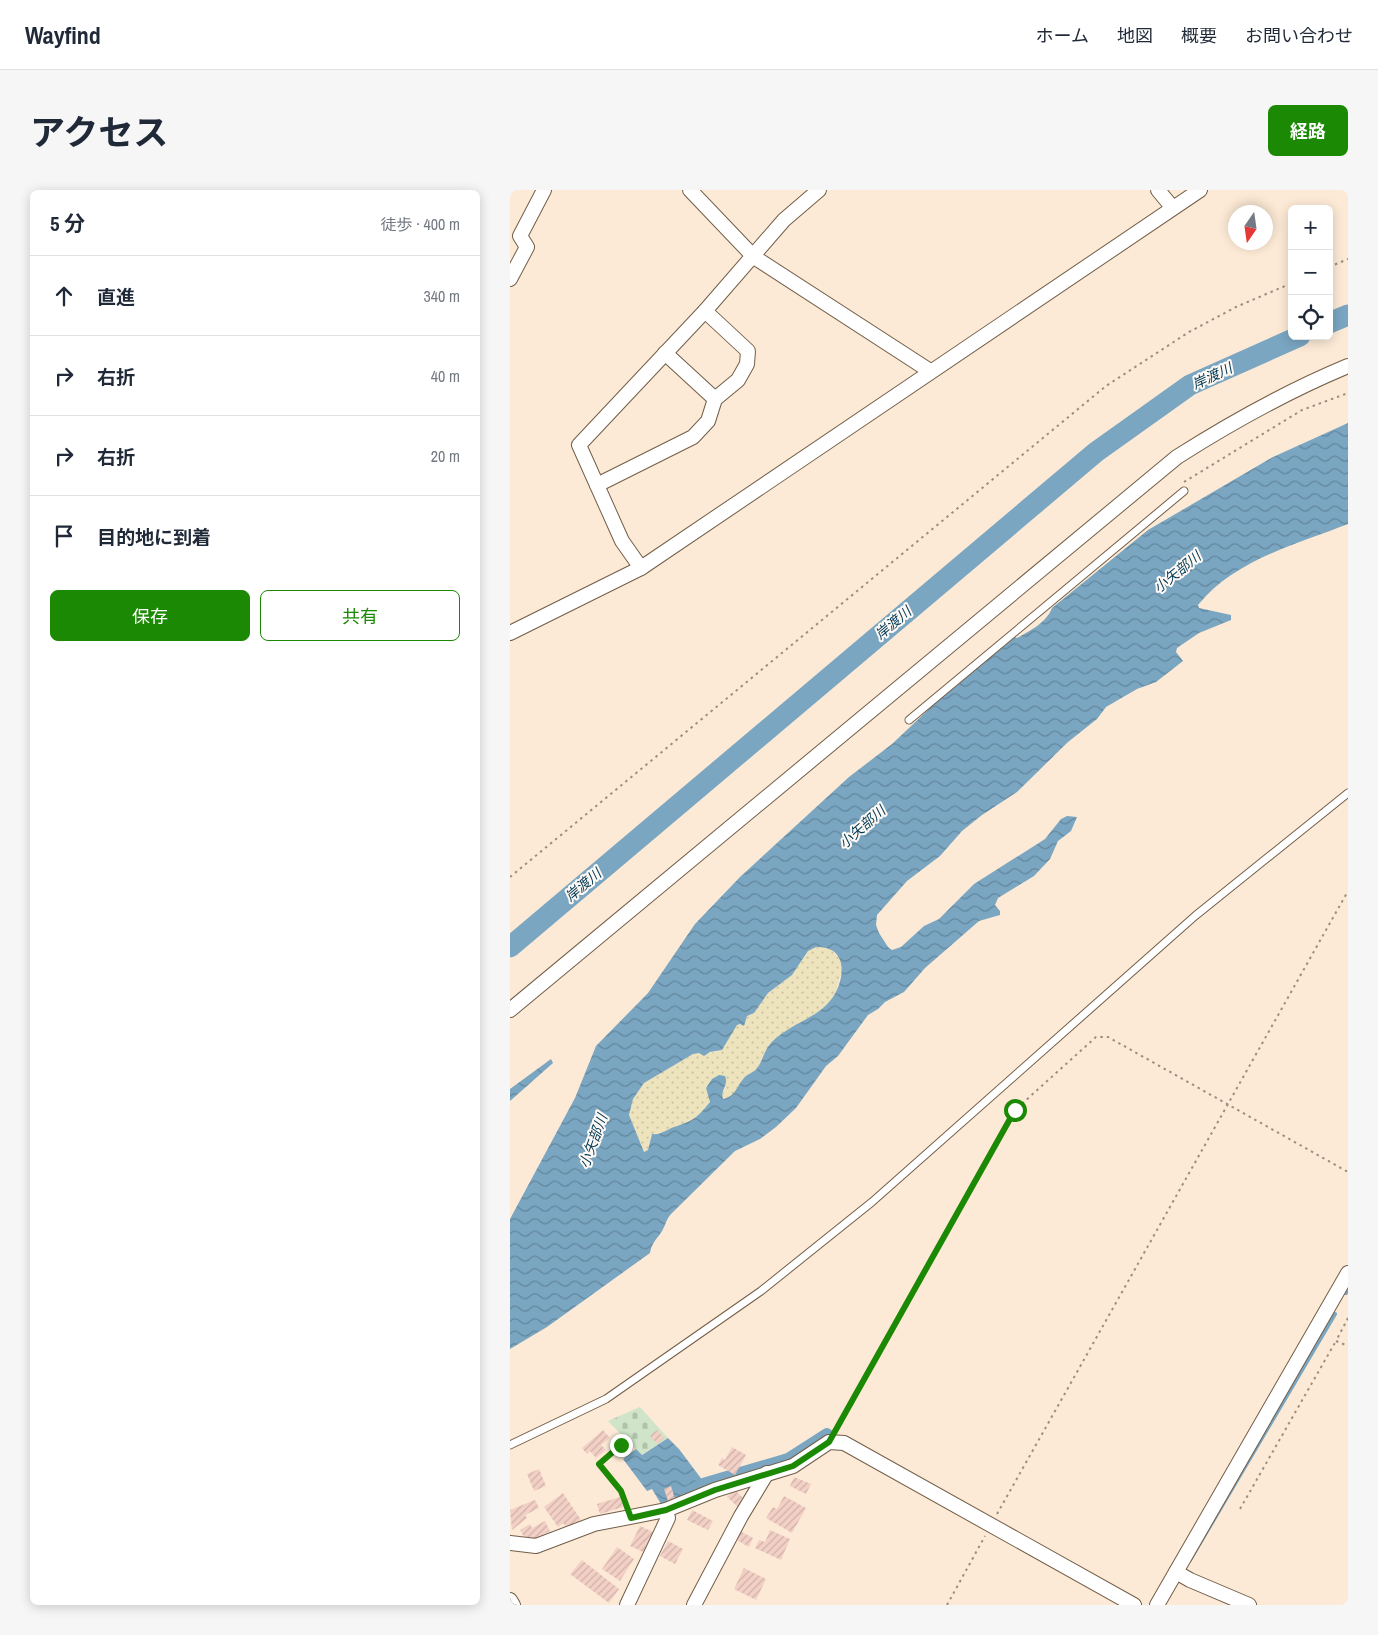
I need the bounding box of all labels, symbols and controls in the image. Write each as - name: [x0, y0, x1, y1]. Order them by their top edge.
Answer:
- text: Wayfind: [25, 19, 101, 51]
- text: ホーム: [1036, 23, 1089, 48]
- text: 地図: [1117, 23, 1153, 48]
- text: 概要: [1181, 23, 1217, 48]
- text: お問い合わせ: [1245, 23, 1353, 48]
- button: 経路: [1268, 105, 1348, 156]
- text: アクセス: [30, 109, 168, 156]
- north arrow: [1228, 205, 1273, 250]
- map controls: [1288, 205, 1333, 340]
- button: +: [1288, 205, 1333, 250]
- text: 5 分: [50, 209, 85, 238]
- text: 徒歩 · 400 m: [381, 213, 460, 235]
- button: −: [1288, 250, 1333, 295]
- icon: ahead: [50, 282, 78, 310]
- text: 直進: [97, 284, 135, 310]
- text: 340 m: [424, 285, 460, 307]
- button: locate: [1288, 295, 1333, 340]
- water label: 岸渡川: [1189, 358, 1237, 393]
- icon: right: [50, 362, 78, 390]
- text: 右折: [97, 364, 135, 390]
- text: 40 m: [431, 365, 460, 387]
- icon: right: [50, 442, 78, 470]
- text: 右折: [97, 444, 135, 470]
- text: 20 m: [431, 445, 460, 467]
- icon: arrive: [50, 522, 78, 550]
- text: 目的地に到着: [97, 524, 211, 550]
- water label: 小矢部川: [1150, 546, 1206, 597]
- button: 保存: [50, 590, 250, 641]
- button: 共有: [260, 590, 460, 641]
- water label: 岸渡川: [871, 601, 916, 643]
- water label: 小矢部川: [835, 801, 891, 852]
- water label: 岸渡川: [561, 863, 606, 905]
- route start: [1004, 1099, 1027, 1122]
- water label: 小矢部川: [575, 1110, 612, 1170]
- route end: [610, 1434, 633, 1457]

